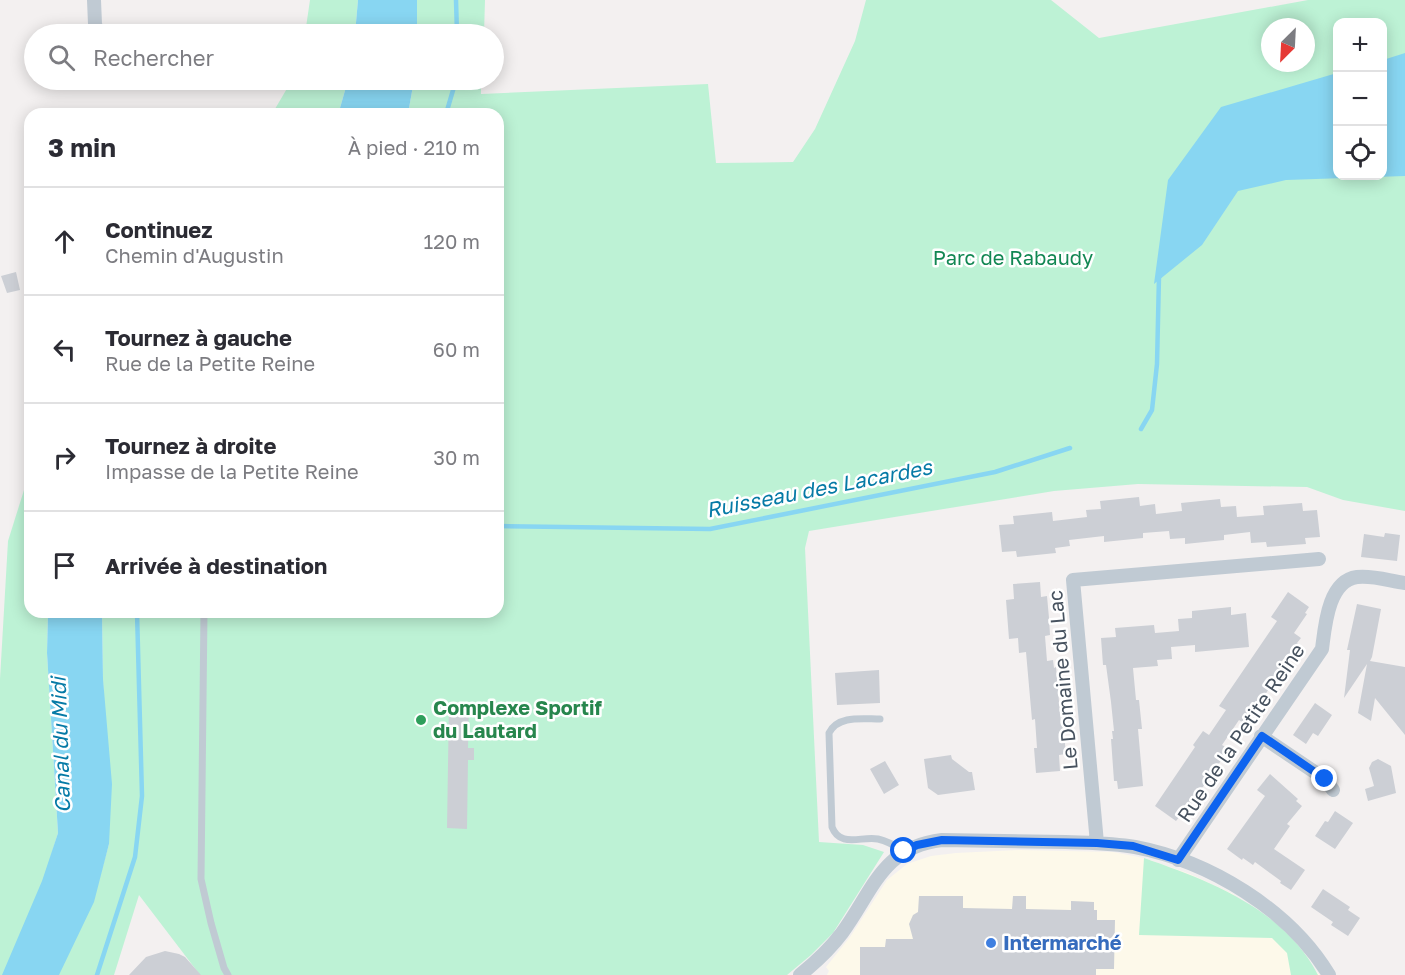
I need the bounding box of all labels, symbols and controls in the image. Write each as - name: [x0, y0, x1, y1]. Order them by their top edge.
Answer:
- north arrow: [1261, 18, 1315, 72]
- map controls: [1333, 18, 1387, 180]
- button: +: [1333, 18, 1387, 72]
- search box: [24, 24, 504, 90]
- icon: search: [45, 41, 78, 74]
- text: Rechercher: [93, 44, 214, 71]
- button: −: [1333, 72, 1387, 126]
- button: locate: [1333, 126, 1387, 180]
- text: 3 min: [48, 132, 116, 163]
- text: À pied · 210 m: [348, 135, 480, 159]
- text: Continuez: [105, 216, 212, 243]
- icon: ahead: [48, 225, 81, 258]
- text: 120 m: [424, 229, 480, 253]
- text: Chemin d'Augustin: [105, 243, 284, 267]
- park label: Parc de Rabaudy: [933, 245, 1093, 269]
- text: Tournez à gauche: [105, 324, 292, 351]
- icon: left: [48, 333, 81, 366]
- text: 60 m: [433, 337, 480, 361]
- text: Rue de la Petite Reine: [105, 351, 315, 375]
- text: Tournez à droite: [105, 432, 276, 459]
- icon: right: [48, 441, 81, 474]
- text: 30 m: [433, 445, 480, 469]
- water label: Ruisseau des Lacardes: [704, 453, 935, 523]
- text: Impasse de la Petite Reine: [105, 459, 359, 483]
- icon: arrive: [48, 549, 81, 582]
- text: Arrivée à destination: [105, 552, 327, 579]
- street label: Le Domaine du Lac: [1042, 589, 1082, 771]
- street label: Rue de la Petite Reine: [1171, 639, 1309, 826]
- water label: Canal du Midi: [45, 674, 75, 813]
- place label: Complexe Sportif du Lautard: [433, 695, 602, 742]
- marker: Complexe Sportif du Lautard: [414, 713, 428, 727]
- route end: [1311, 765, 1337, 791]
- route start: [890, 837, 916, 863]
- place label: Intermarché: [1003, 930, 1122, 954]
- marker: Intermarché: [984, 936, 998, 950]

